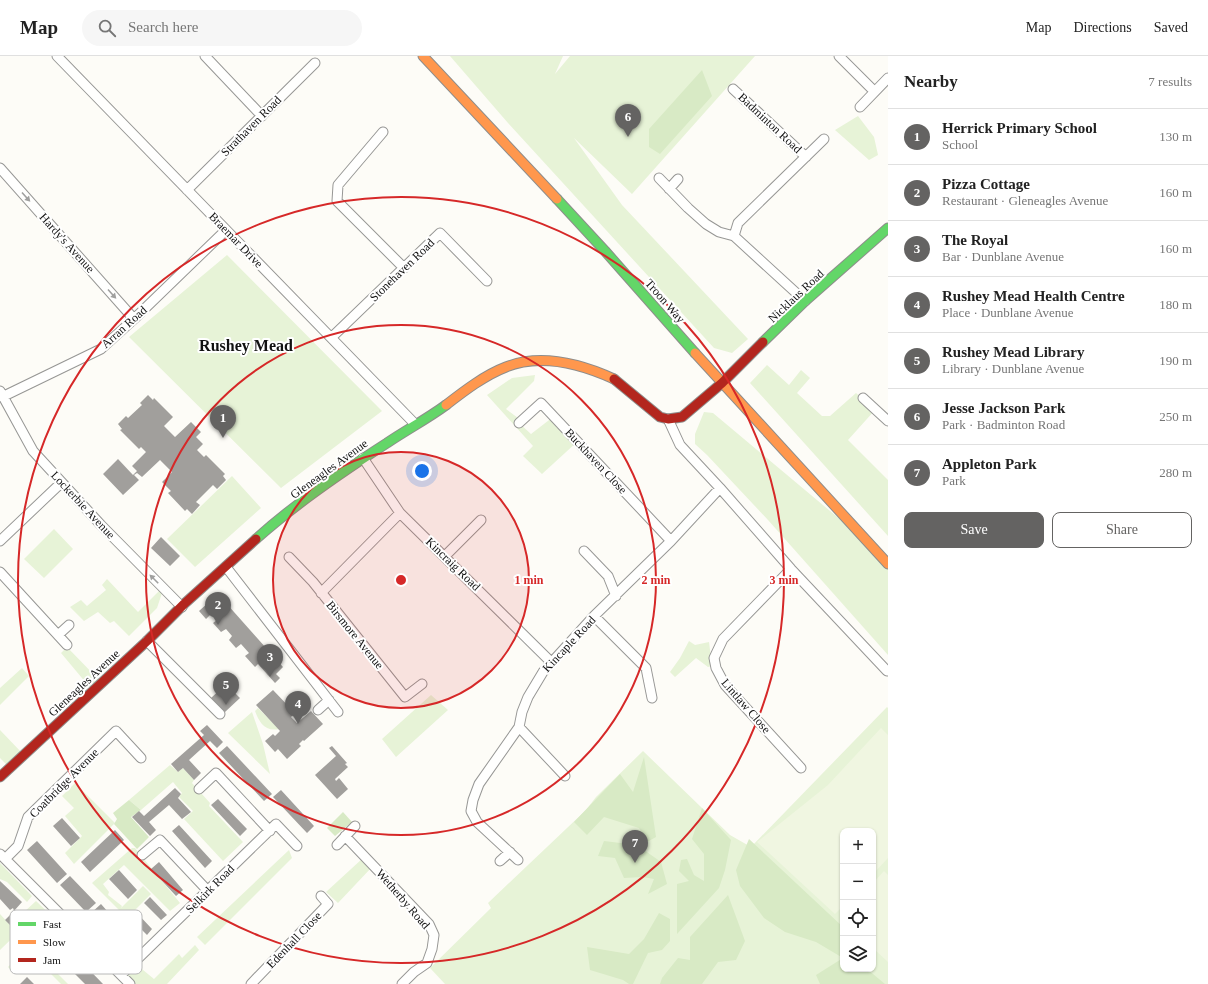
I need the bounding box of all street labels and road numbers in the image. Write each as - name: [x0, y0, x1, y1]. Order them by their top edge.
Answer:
- street label: Badminton Road: [735, 90, 805, 156]
- street label: Strathaven Road: [218, 93, 284, 159]
- street label: Braemar Drive: [206, 209, 266, 271]
- street label: Hardy's Avenue: [37, 210, 97, 276]
- street label: Stonehaven Road: [367, 236, 437, 304]
- street label: Nicklaus Road: [765, 267, 827, 325]
- street label: Troon Way: [642, 276, 688, 326]
- street label: Arran Road: [98, 303, 150, 351]
- street label: Buckhaven Close: [562, 425, 630, 497]
- street label: Gleneagles Avenue: [288, 436, 370, 502]
- street label: Lockerbie Avenue: [48, 468, 118, 542]
- street label: Kincraig Road: [423, 535, 483, 593]
- street label: Birsmore Avenue: [323, 598, 387, 672]
- street label: Kincaple Road: [539, 613, 599, 675]
- street label: Gleneagles Avenue: [46, 646, 122, 720]
- street label: Lintlaw Close: [719, 676, 773, 736]
- street label: Coatbridge Avenue: [26, 745, 102, 821]
- street label: Selkirk Road: [183, 862, 237, 916]
- street label: Wetherby Road: [373, 866, 433, 932]
- street label: Edenhall Close: [264, 909, 324, 971]

